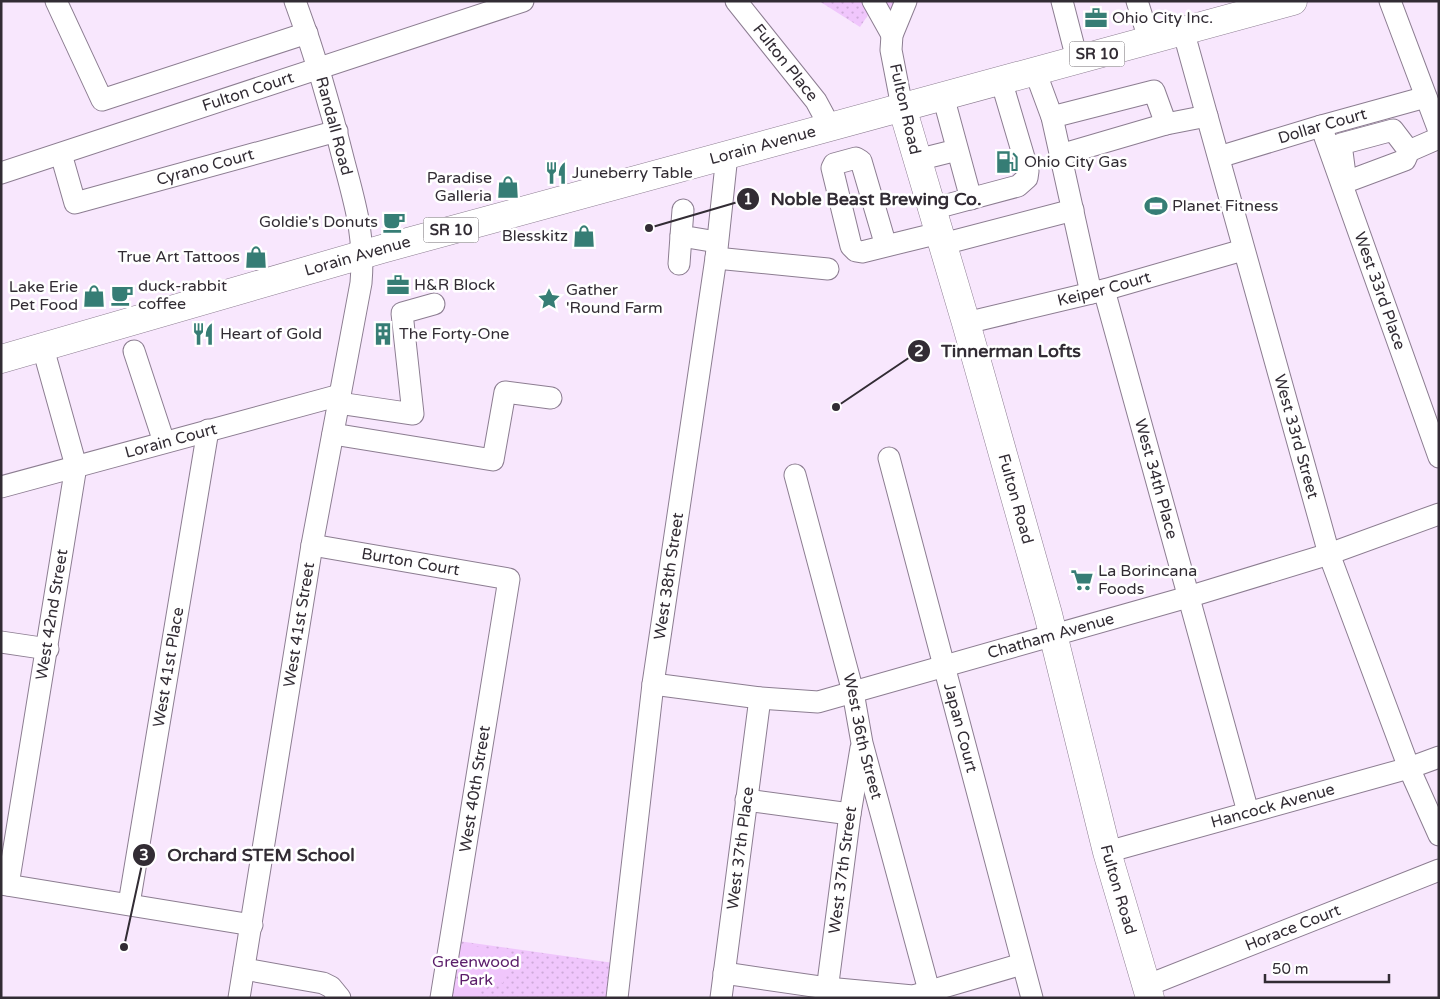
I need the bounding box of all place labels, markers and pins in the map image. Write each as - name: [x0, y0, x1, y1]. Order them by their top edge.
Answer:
- office icon: Ohio City Inc.: [1083, 5, 1109, 31]
- place label: Ohio City Inc.: [1112, 8, 1213, 28]
- fuel station icon: Ohio City Gas: [994, 149, 1020, 175]
- place label: Ohio City Gas: [1024, 152, 1127, 172]
- restaurant icon: Juneberry Table: [543, 160, 569, 186]
- place label: Juneberry Table: [572, 163, 693, 183]
- place label: Paradise Galleria: [427, 168, 492, 206]
- shop icon: Paradise Galleria: [495, 174, 521, 200]
- callout: Noble Beast Brewing Co.: [736, 182, 992, 215]
- sports icon: Planet Fitness: [1143, 193, 1169, 219]
- place label: Planet Fitness: [1172, 196, 1279, 216]
- cafe icon: Goldie's Donuts: [381, 209, 407, 235]
- place label: Goldie's Donuts: [259, 212, 378, 232]
- shop icon: Blesskitz: [571, 223, 597, 249]
- place label: Blesskitz: [502, 226, 568, 246]
- shop icon: True Art Tattoos: [243, 244, 269, 270]
- place label: True Art Tattoos: [117, 247, 240, 267]
- office icon: H&R Block: [385, 272, 411, 298]
- place label: H&R Block: [414, 275, 496, 295]
- place label: duck-rabbit coffee: [138, 276, 227, 314]
- place label: Lake Erie Pet Food: [9, 277, 78, 315]
- place label: Gather 'Round Farm: [566, 280, 663, 318]
- cafe icon: duck-rabbit coffee: [109, 282, 135, 308]
- shop icon: Lake Erie Pet Food: [81, 283, 107, 309]
- place icon: Gather 'Round Farm: [536, 286, 562, 312]
- restaurant icon: Heart of Gold: [190, 321, 216, 347]
- building icon: The Forty-One: [370, 321, 396, 347]
- place label: Heart of Gold: [220, 324, 322, 344]
- place label: The Forty-One: [399, 324, 509, 344]
- callout: Tinnerman Lofts: [906, 334, 1091, 367]
- place label: La Borincana Foods: [1098, 561, 1197, 599]
- supermarket icon: La Borincana Foods: [1069, 567, 1095, 593]
- callout: Orchard STEM School: [132, 839, 364, 872]

